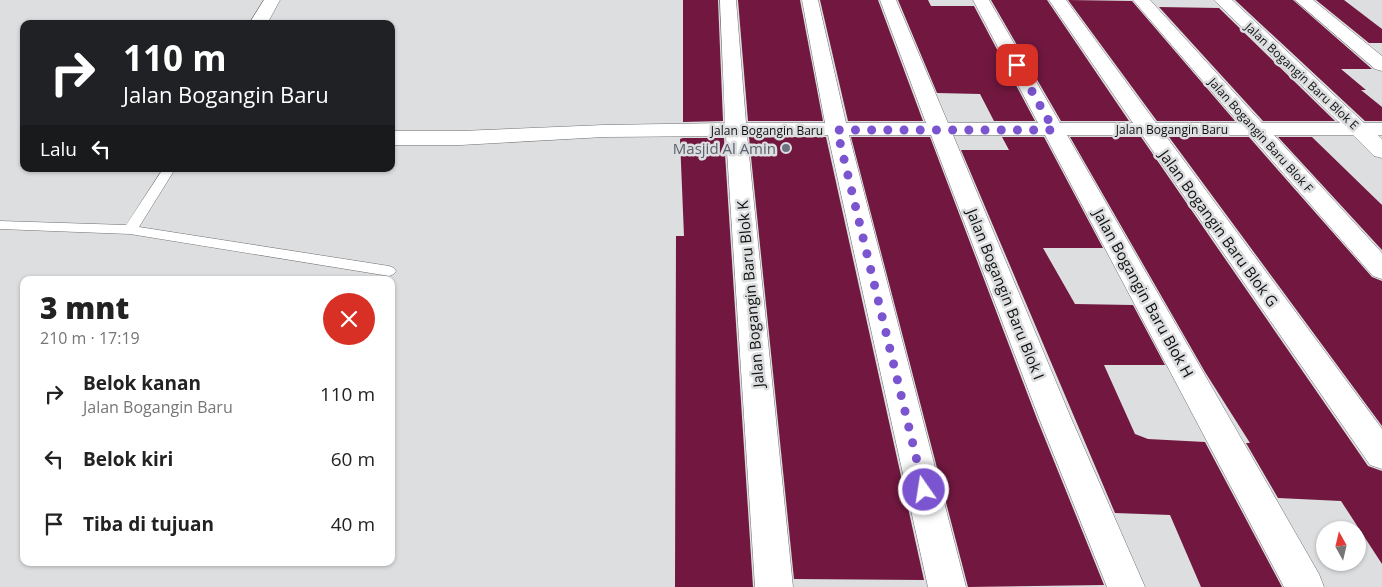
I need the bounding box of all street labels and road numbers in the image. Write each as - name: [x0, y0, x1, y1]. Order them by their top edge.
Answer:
- street label: Jalan Bogangin Baru Blok E: [1241, 18, 1362, 133]
- street label: Jalan Bogangin Baru Blok F: [1204, 73, 1317, 196]
- street label: Jalan Bogangin Baru: [1115, 121, 1228, 138]
- street label: Jalan Bogangin Baru: [710, 122, 823, 139]
- street label: Jalan Bogangin Baru Blok G: [1154, 144, 1283, 311]
- street label: Jalan Bogangin Baru Blok K: [732, 199, 768, 390]
- street label: Jalan Bogangin Baru Blok H: [1088, 203, 1199, 381]
- street label: Jalan Bogangin Baru Blok I: [962, 204, 1049, 382]

